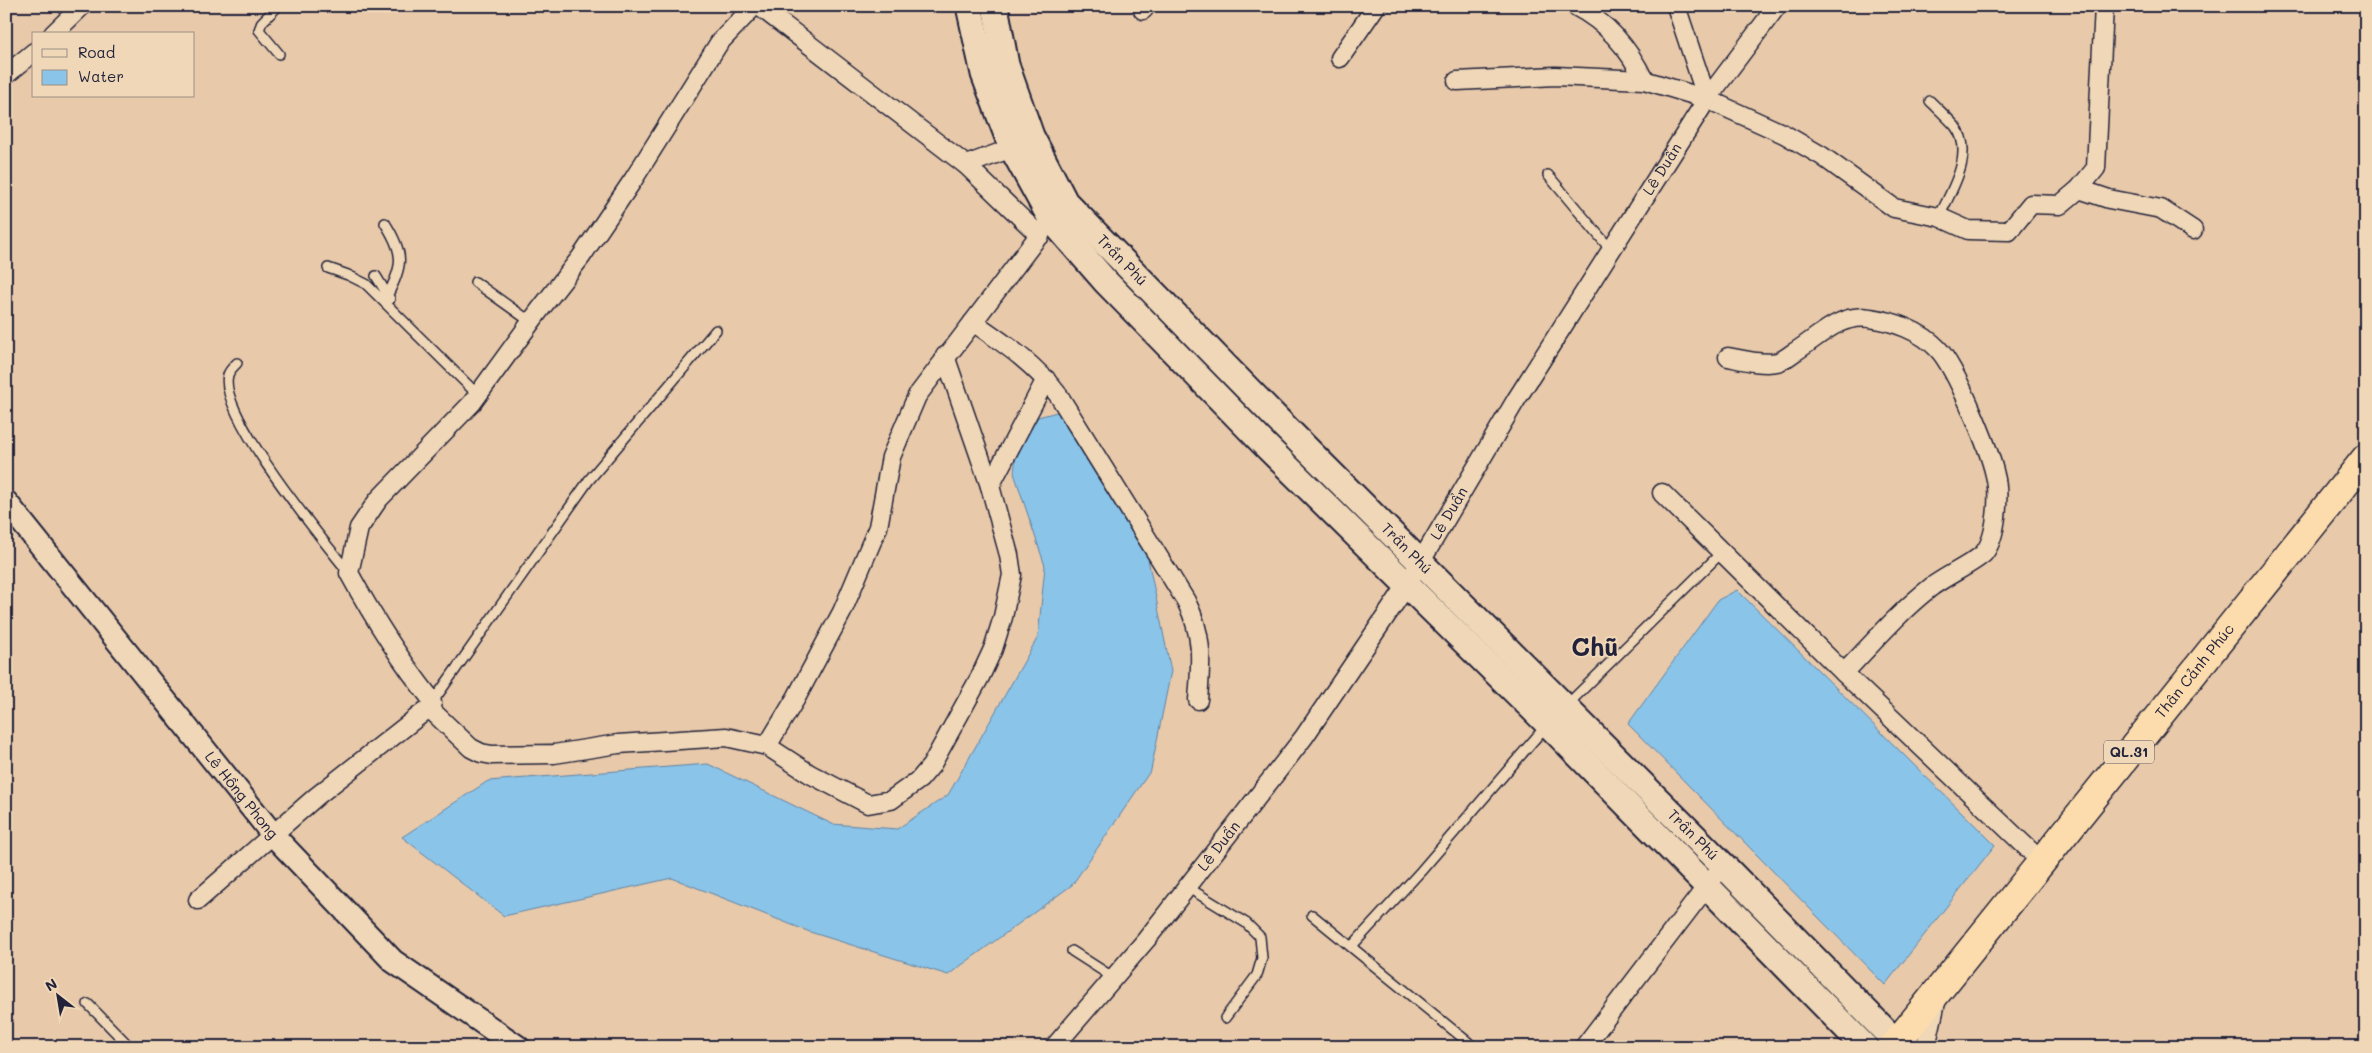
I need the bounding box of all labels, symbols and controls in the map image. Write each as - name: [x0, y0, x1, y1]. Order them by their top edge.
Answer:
- legend: [32, 32, 195, 98]
- text: Road: [78, 42, 115, 62]
- text: Water: [78, 66, 124, 86]
- street label: Lê Duẩn: [1638, 139, 1686, 199]
- street label: Trần Phú: [1093, 230, 1152, 290]
- street label: Lê Duẩn: [1425, 483, 1472, 543]
- street label: Trần Phú: [1377, 518, 1437, 578]
- street label: Thân Cảnh Phúc: [2150, 619, 2238, 722]
- district label: Chũ: [1571, 630, 1619, 662]
- road number: QL.31: [2104, 740, 2154, 764]
- street label: Lê Hồng Phong: [201, 747, 284, 843]
- street label: Trần Phú: [1664, 804, 1723, 864]
- street label: Lê Duẩn: [1192, 816, 1244, 875]
- north arrow: [32, 970, 82, 1020]
- text: N: [42, 974, 61, 995]

